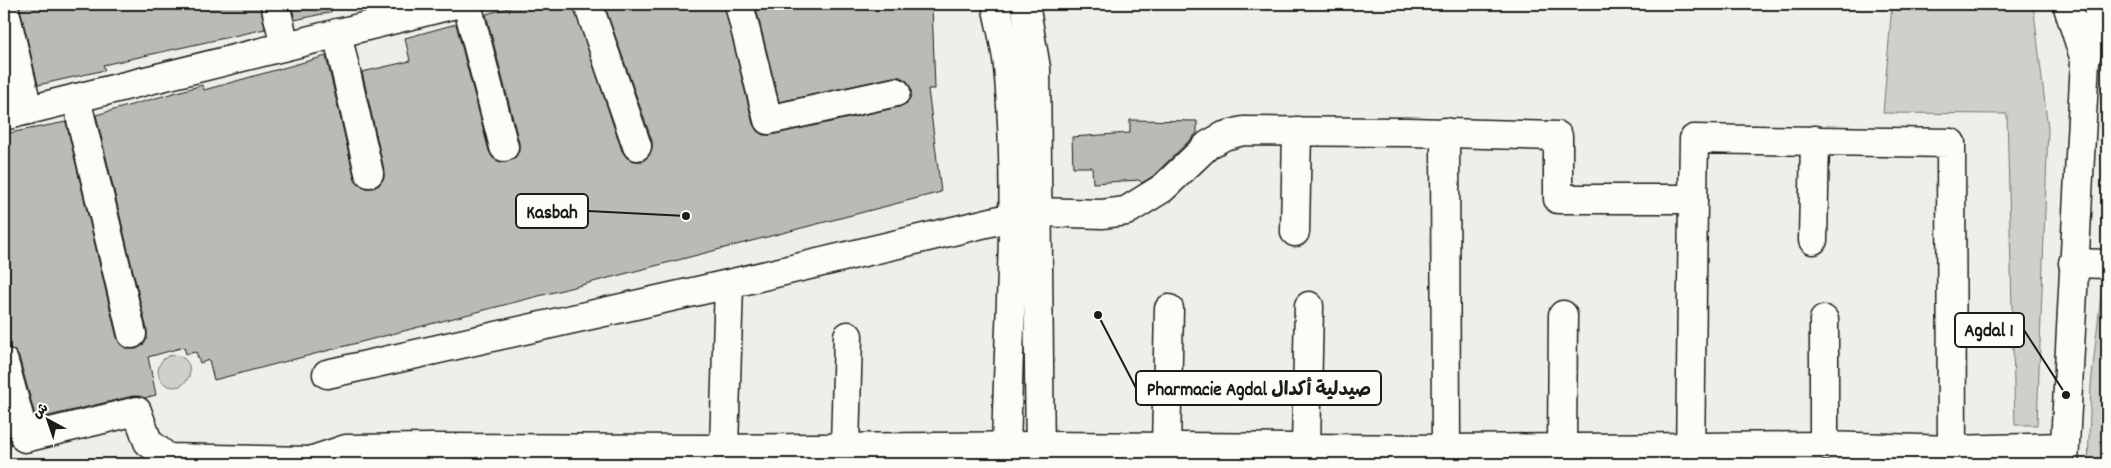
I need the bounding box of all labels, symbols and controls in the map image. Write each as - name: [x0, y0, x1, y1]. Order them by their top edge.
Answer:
- callout: Kasbah: [516, 194, 588, 228]
- text: Kasbah: [526, 201, 578, 228]
- callout: Agdal 1: [1955, 313, 2024, 347]
- text: Agdal 1: [1964, 319, 2014, 346]
- callout: Pharmacie Agdal صيدلية أكدال: [1136, 371, 1381, 405]
- text: Pharmacie Agdal صيدلية أكدال: [1147, 377, 1371, 405]
- north arrow: [22, 396, 72, 446]
- text: ش: [29, 399, 53, 424]

